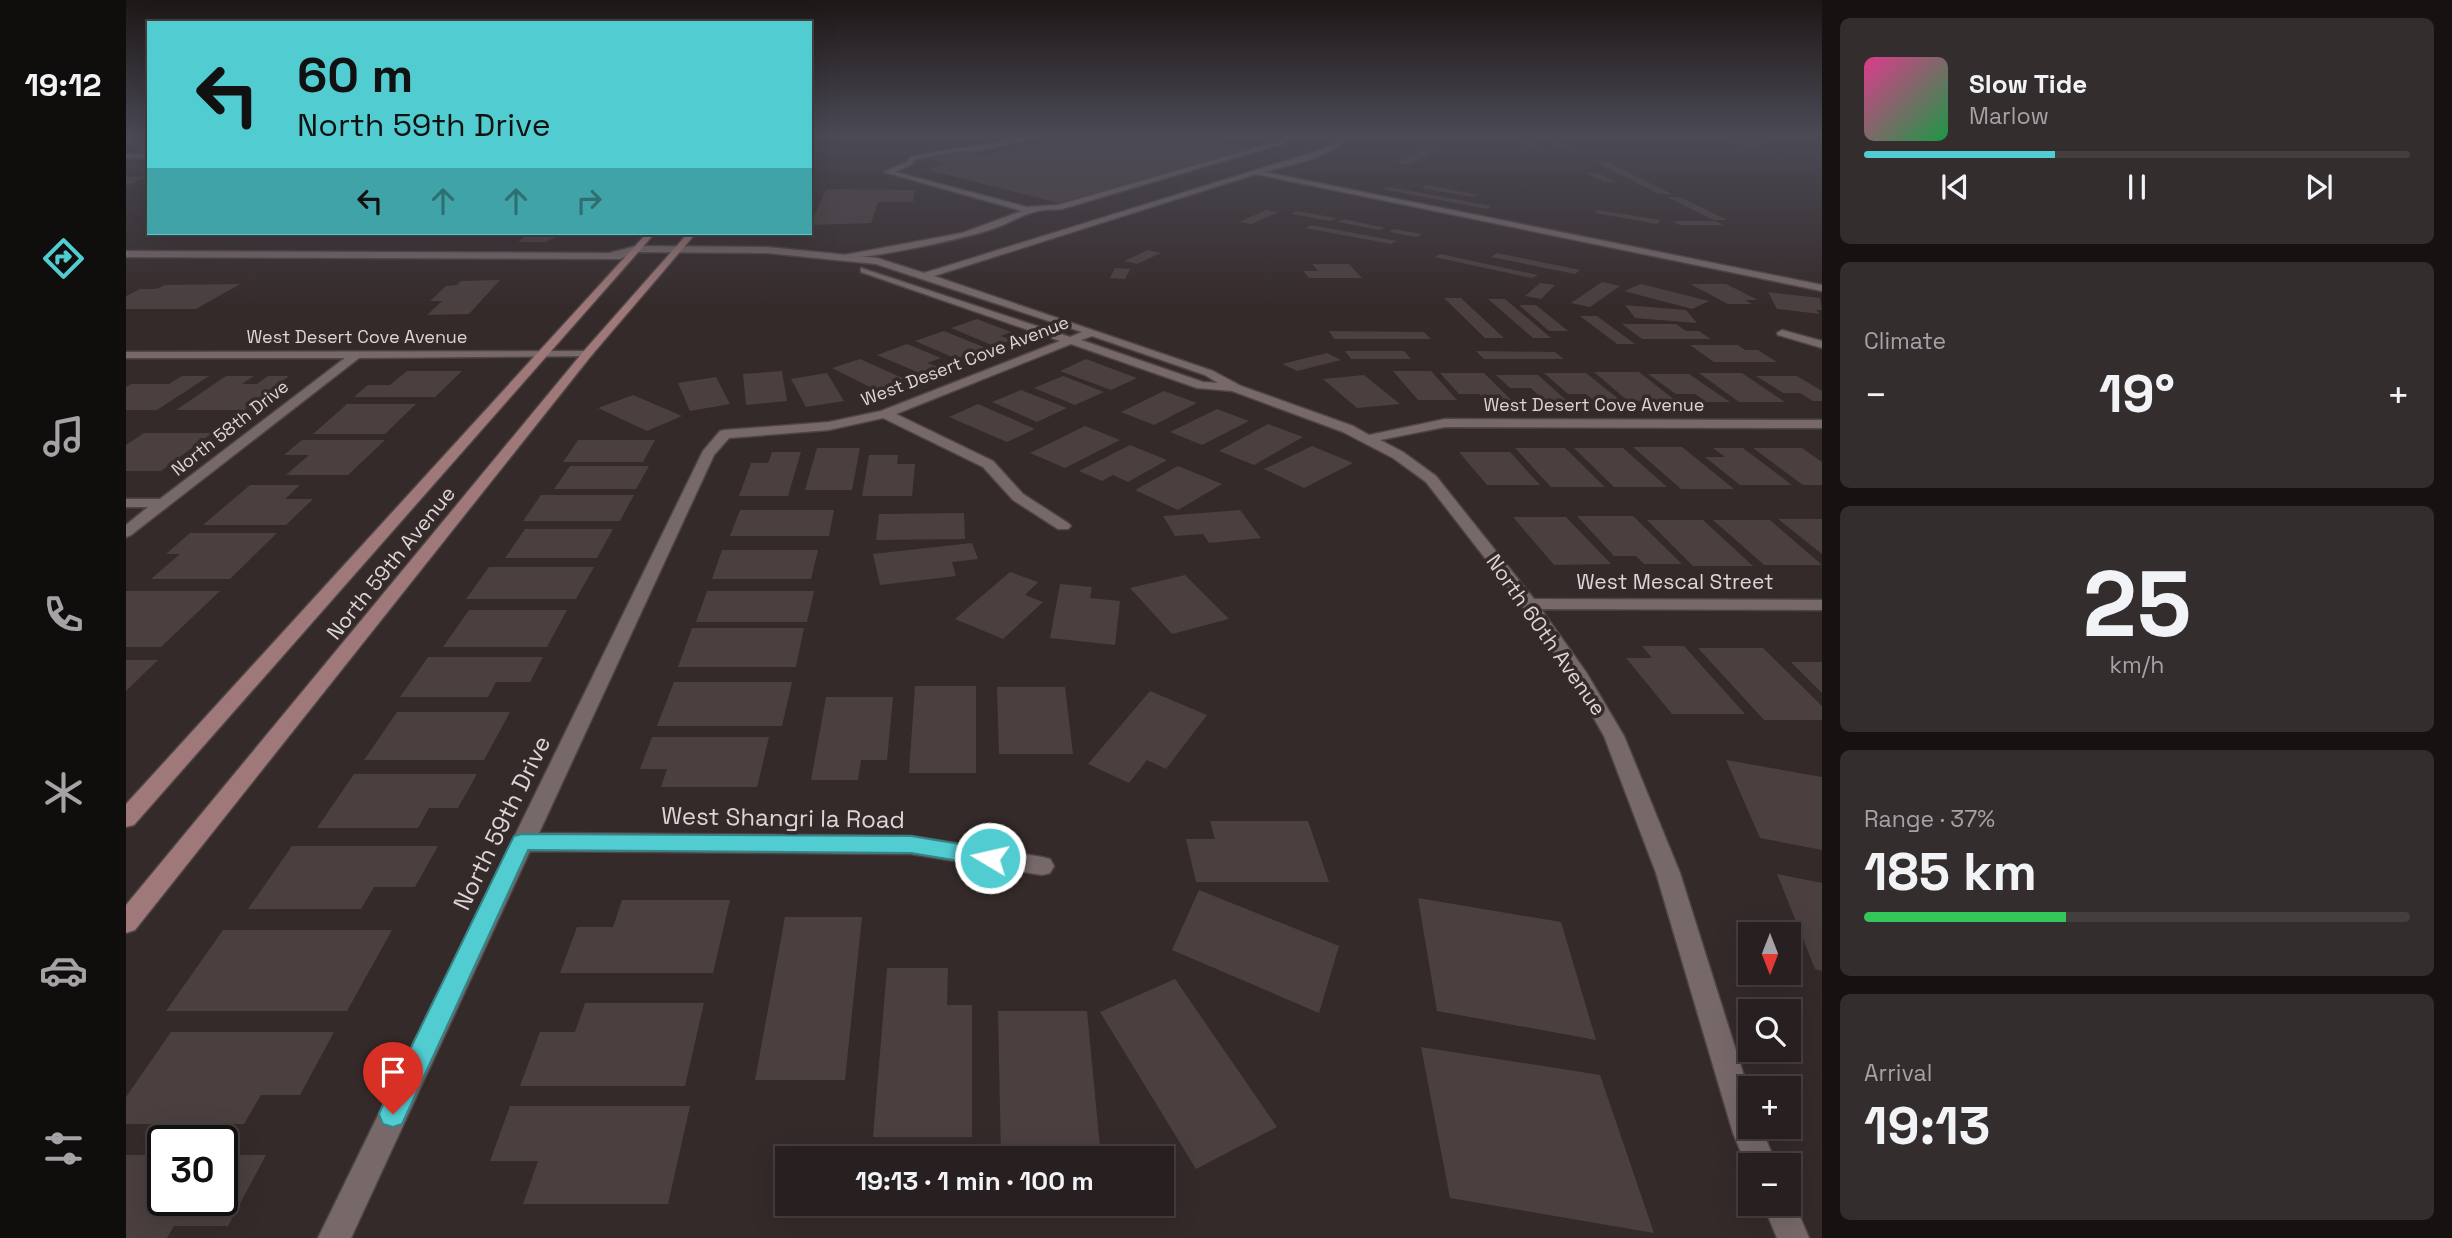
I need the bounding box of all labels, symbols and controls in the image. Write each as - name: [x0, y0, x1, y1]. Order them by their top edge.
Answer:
- text: 60 m: [297, 44, 413, 106]
- icon: left: [182, 49, 273, 140]
- text: 19:12: [24, 65, 102, 105]
- text: Slow Tide: [1969, 67, 2087, 101]
- text: Marlow: [1969, 101, 2049, 131]
- text: North 59th Drive: [297, 105, 551, 145]
- icon: previous: [1936, 168, 1974, 206]
- icon: pause: [2118, 168, 2156, 206]
- icon: next: [2300, 168, 2338, 206]
- icon: left: [351, 182, 389, 220]
- icon: ahead: [424, 182, 462, 220]
- icon: ahead: [497, 182, 535, 220]
- icon: right: [570, 182, 608, 220]
- icon: directions: [39, 234, 88, 283]
- street label: West Desert Cove Avenue: [858, 310, 1072, 411]
- street label: West Desert Cove Avenue: [246, 325, 468, 348]
- text: Climate: [1864, 326, 1946, 356]
- text: 19°: [2099, 361, 2175, 427]
- text: −: [1864, 371, 1888, 419]
- text: +: [2386, 371, 2410, 419]
- street label: North 58th Drive: [166, 375, 293, 481]
- street label: West Desert Cove Avenue: [1483, 393, 1705, 416]
- icon: music: [39, 412, 88, 461]
- street label: North 59th Avenue: [320, 480, 461, 645]
- text: 25: [2083, 546, 2191, 663]
- street label: North 60th Avenue: [1481, 549, 1612, 721]
- street label: West Mescal Street: [1576, 568, 1774, 595]
- icon: phone: [39, 590, 88, 639]
- text: km/h: [2110, 650, 2164, 680]
- street label: North 59th Drive: [446, 731, 557, 915]
- icon: climate: [39, 768, 88, 817]
- street label: West Shangri la Road: [661, 800, 905, 835]
- text: Range · 37%: [1864, 804, 1995, 834]
- position arrow: [953, 821, 1027, 895]
- text: 185 km: [1864, 839, 2037, 905]
- north arrow: [1738, 922, 1801, 985]
- map controls: [1738, 922, 1801, 1216]
- icon: car: [39, 946, 88, 995]
- button: search: [1738, 999, 1801, 1062]
- pin: [363, 1042, 423, 1114]
- icon: arrive: [374, 1053, 412, 1091]
- text: Arrival: [1864, 1058, 1932, 1088]
- button: +: [1738, 1076, 1801, 1139]
- text: 19:13: [1864, 1093, 1990, 1159]
- icon: filters: [39, 1124, 88, 1173]
- speed limit sign: 30: [147, 1125, 238, 1216]
- button: −: [1738, 1153, 1801, 1216]
- text: 19:13 · 1 min · 100 m: [855, 1164, 1094, 1198]

